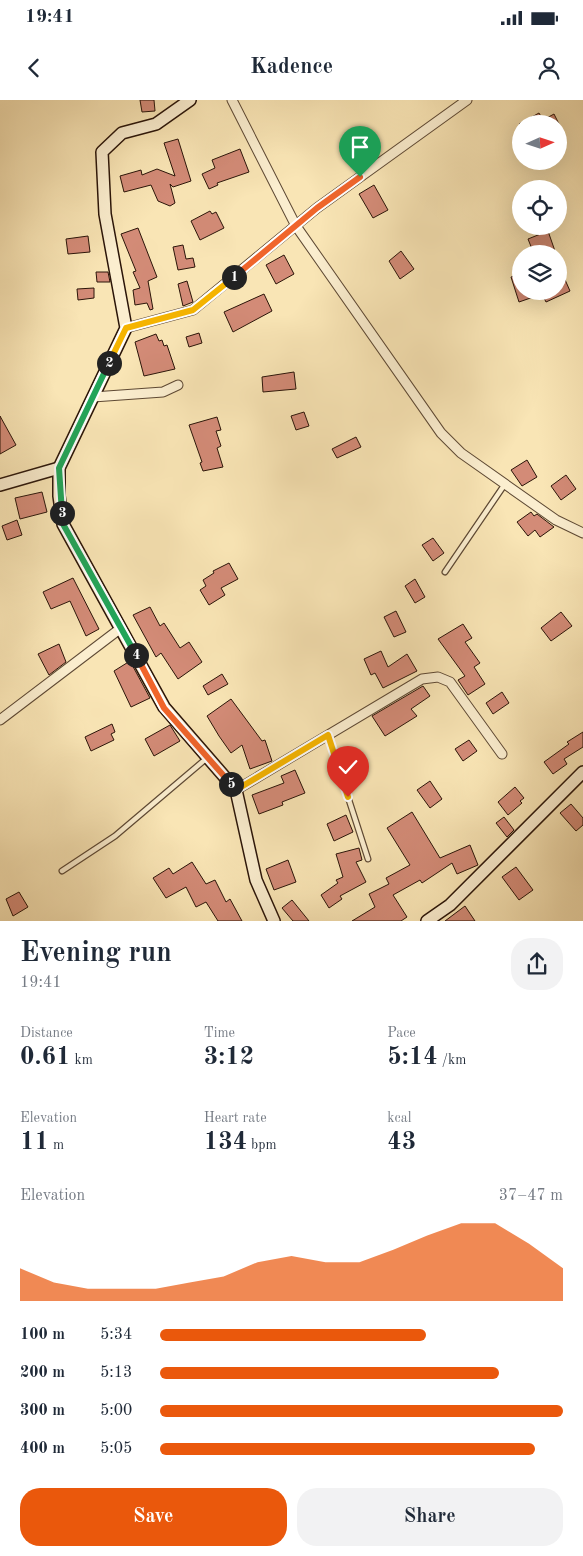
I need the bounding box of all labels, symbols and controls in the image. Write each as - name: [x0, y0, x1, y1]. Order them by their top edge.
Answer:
- text: 19:41: [25, 8, 74, 27]
- icon: back: [20, 54, 48, 82]
- icon: person: [535, 54, 563, 82]
- text: Kadence: [250, 56, 333, 78]
- north arrow: [512, 115, 568, 170]
- map controls: [512, 115, 567, 300]
- pin: [339, 126, 381, 177]
- icon: arrive: [346, 133, 374, 161]
- button: locate: [512, 180, 567, 235]
- button: layers: [512, 245, 567, 300]
- pin: 1: [222, 264, 246, 290]
- text: 1: [230, 270, 239, 284]
- pin: 2: [96, 350, 122, 376]
- text: 2: [105, 356, 114, 370]
- pin: 3: [50, 500, 74, 526]
- text: 3: [58, 506, 67, 520]
- pin: 4: [124, 642, 148, 668]
- text: 4: [132, 648, 141, 662]
- pin: [327, 746, 369, 797]
- icon: check: [334, 753, 362, 781]
- pin: 5: [218, 772, 244, 796]
- text: 5: [227, 777, 236, 791]
- button: share: [511, 938, 563, 990]
- text: Evening run: [20, 940, 172, 968]
- text: 19:41: [20, 975, 62, 991]
- text: Distance: [20, 1026, 73, 1040]
- text: Time: [204, 1026, 235, 1040]
- text: Pace: [387, 1026, 416, 1040]
- text: 0.61: [20, 1045, 71, 1070]
- text: 3:12: [204, 1045, 254, 1070]
- text: 5:14: [387, 1045, 438, 1070]
- text: km: [71, 1053, 93, 1067]
- text: /km: [438, 1053, 466, 1067]
- text: Elevation: [20, 1111, 77, 1125]
- text: Heart rate: [204, 1111, 267, 1125]
- text: kcal: [387, 1111, 411, 1125]
- text: 11: [20, 1130, 49, 1155]
- text: 134: [204, 1130, 247, 1155]
- text: 43: [387, 1130, 416, 1155]
- text: m: [49, 1138, 64, 1152]
- text: bpm: [247, 1138, 277, 1152]
- text: Elevation: [20, 1188, 85, 1204]
- text: 37–47 m: [499, 1188, 563, 1204]
- text: 100 m: [20, 1327, 65, 1343]
- text: 5:34: [100, 1327, 132, 1343]
- text: 200 m: [20, 1365, 65, 1381]
- text: 5:13: [100, 1365, 132, 1381]
- text: 300 m: [20, 1403, 65, 1419]
- text: 5:00: [100, 1403, 132, 1419]
- text: 400 m: [20, 1441, 65, 1457]
- text: 5:05: [100, 1441, 132, 1457]
- button: Save: [20, 1488, 287, 1546]
- button: Share: [297, 1488, 563, 1546]

